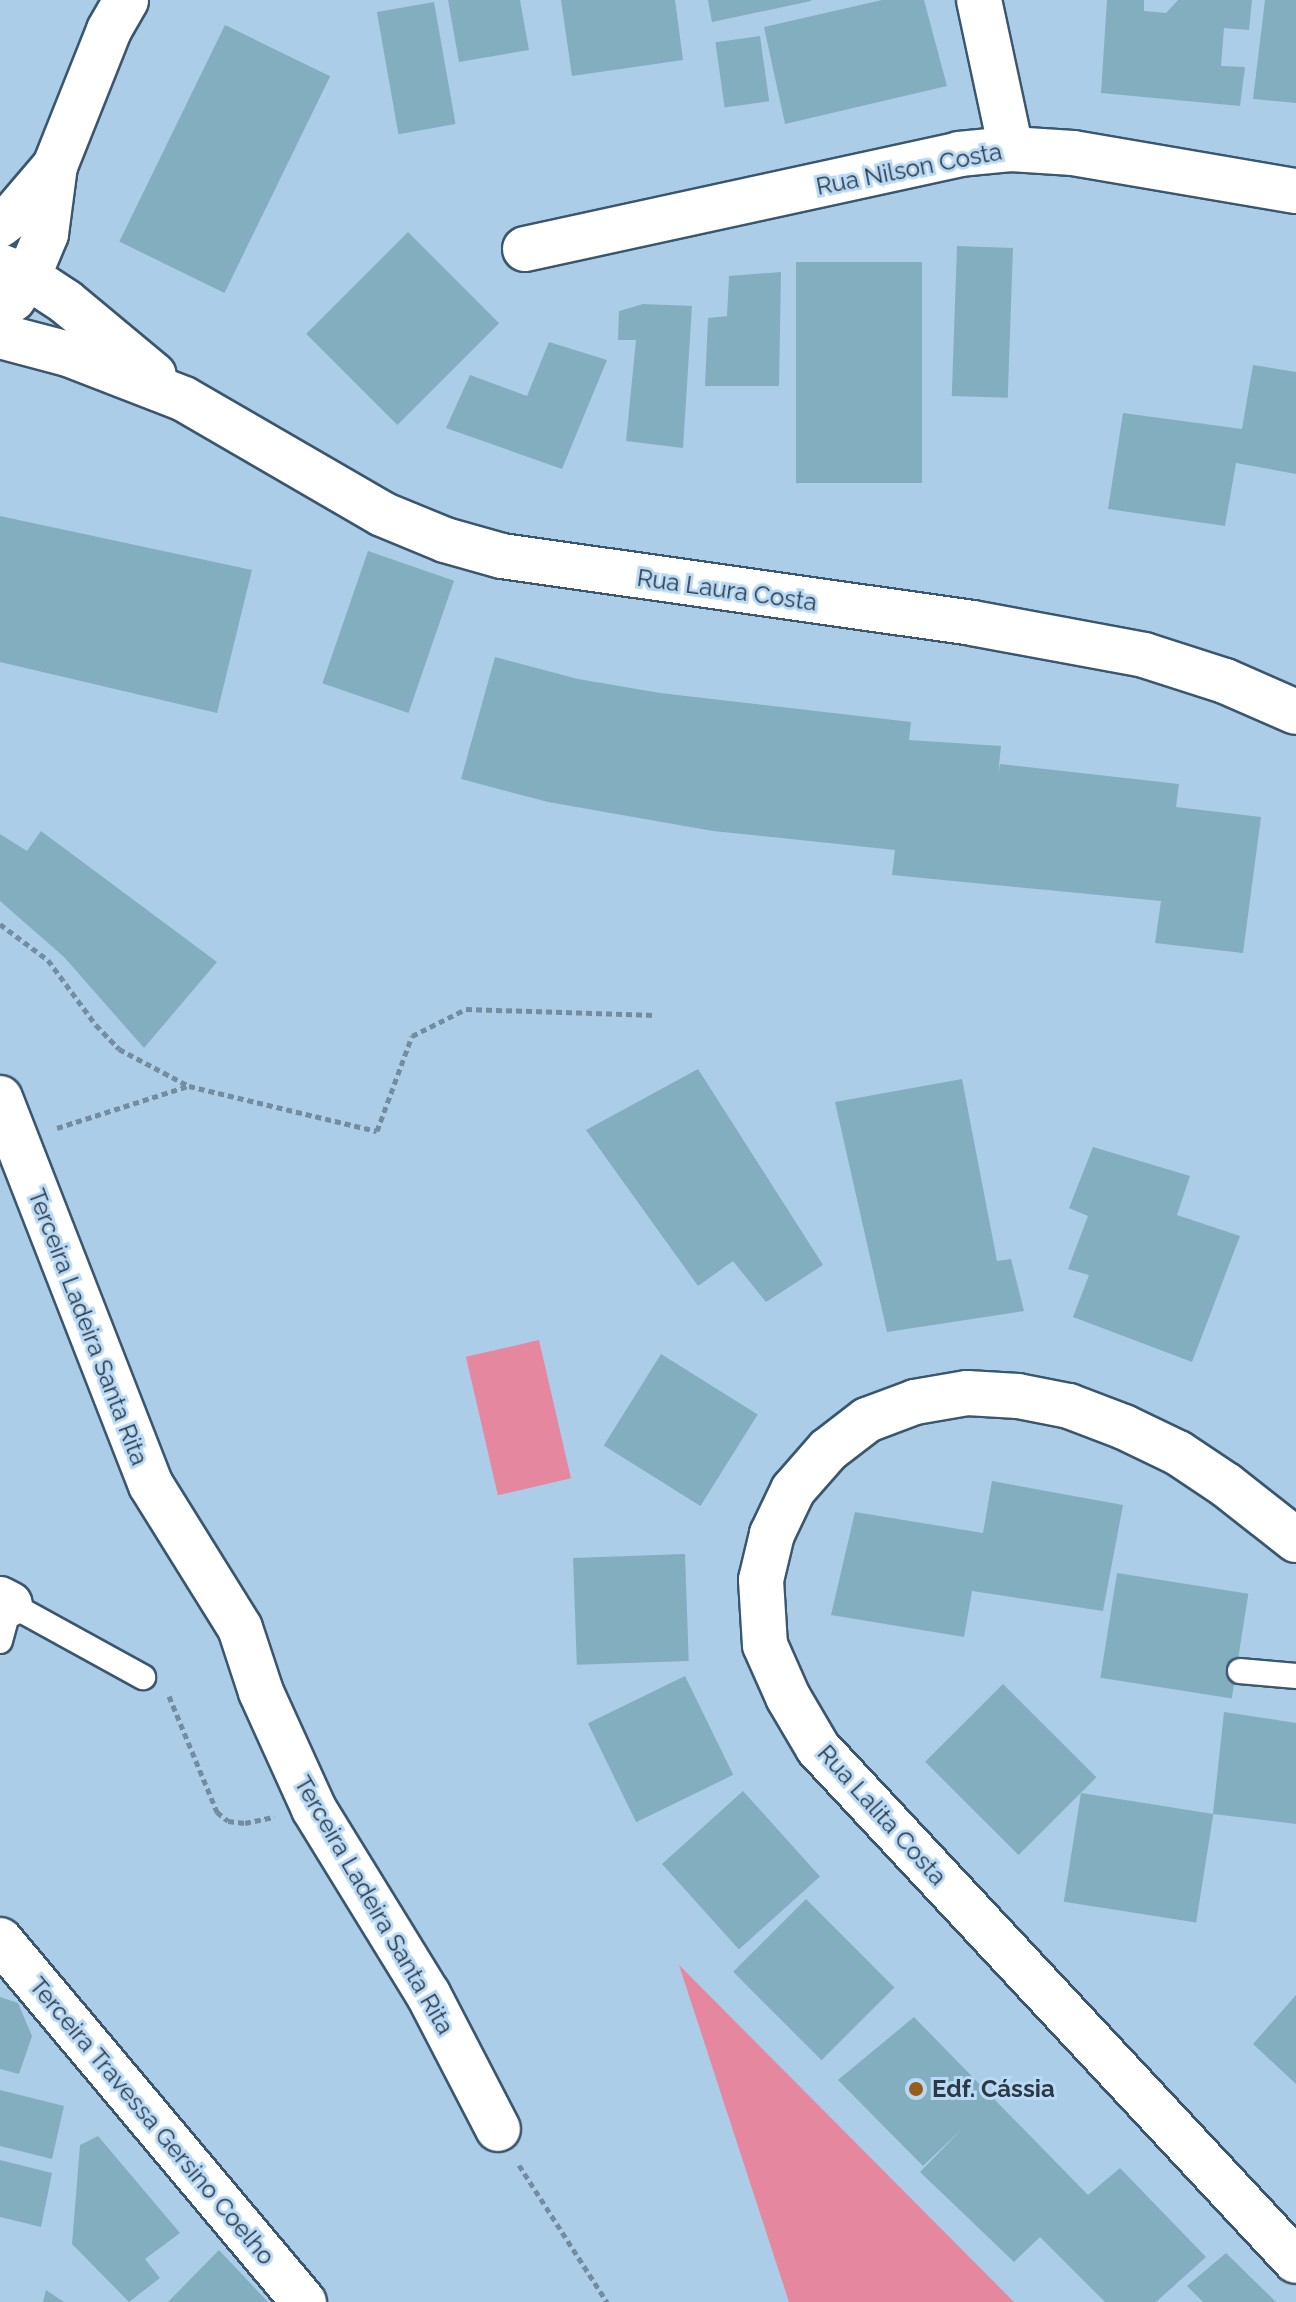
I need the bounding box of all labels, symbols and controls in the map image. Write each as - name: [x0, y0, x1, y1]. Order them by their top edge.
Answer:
- street label: Rua Nilson Costa: [814, 137, 1004, 201]
- street label: Rua Laura Costa: [635, 563, 819, 617]
- street label: Terceira Ladeira Santa Rita: [22, 1185, 154, 1469]
- street label: Rua Lalita Costa: [812, 1739, 952, 1891]
- street label: Terceira Ladeira Santa Rita: [288, 1771, 460, 2039]
- street label: Terceira Travessa Gersino Coelho: [23, 1971, 281, 2271]
- place label: Edf. Cássia: [932, 2075, 1055, 2103]
- marker: Edf. Cássia: [907, 2080, 925, 2098]

